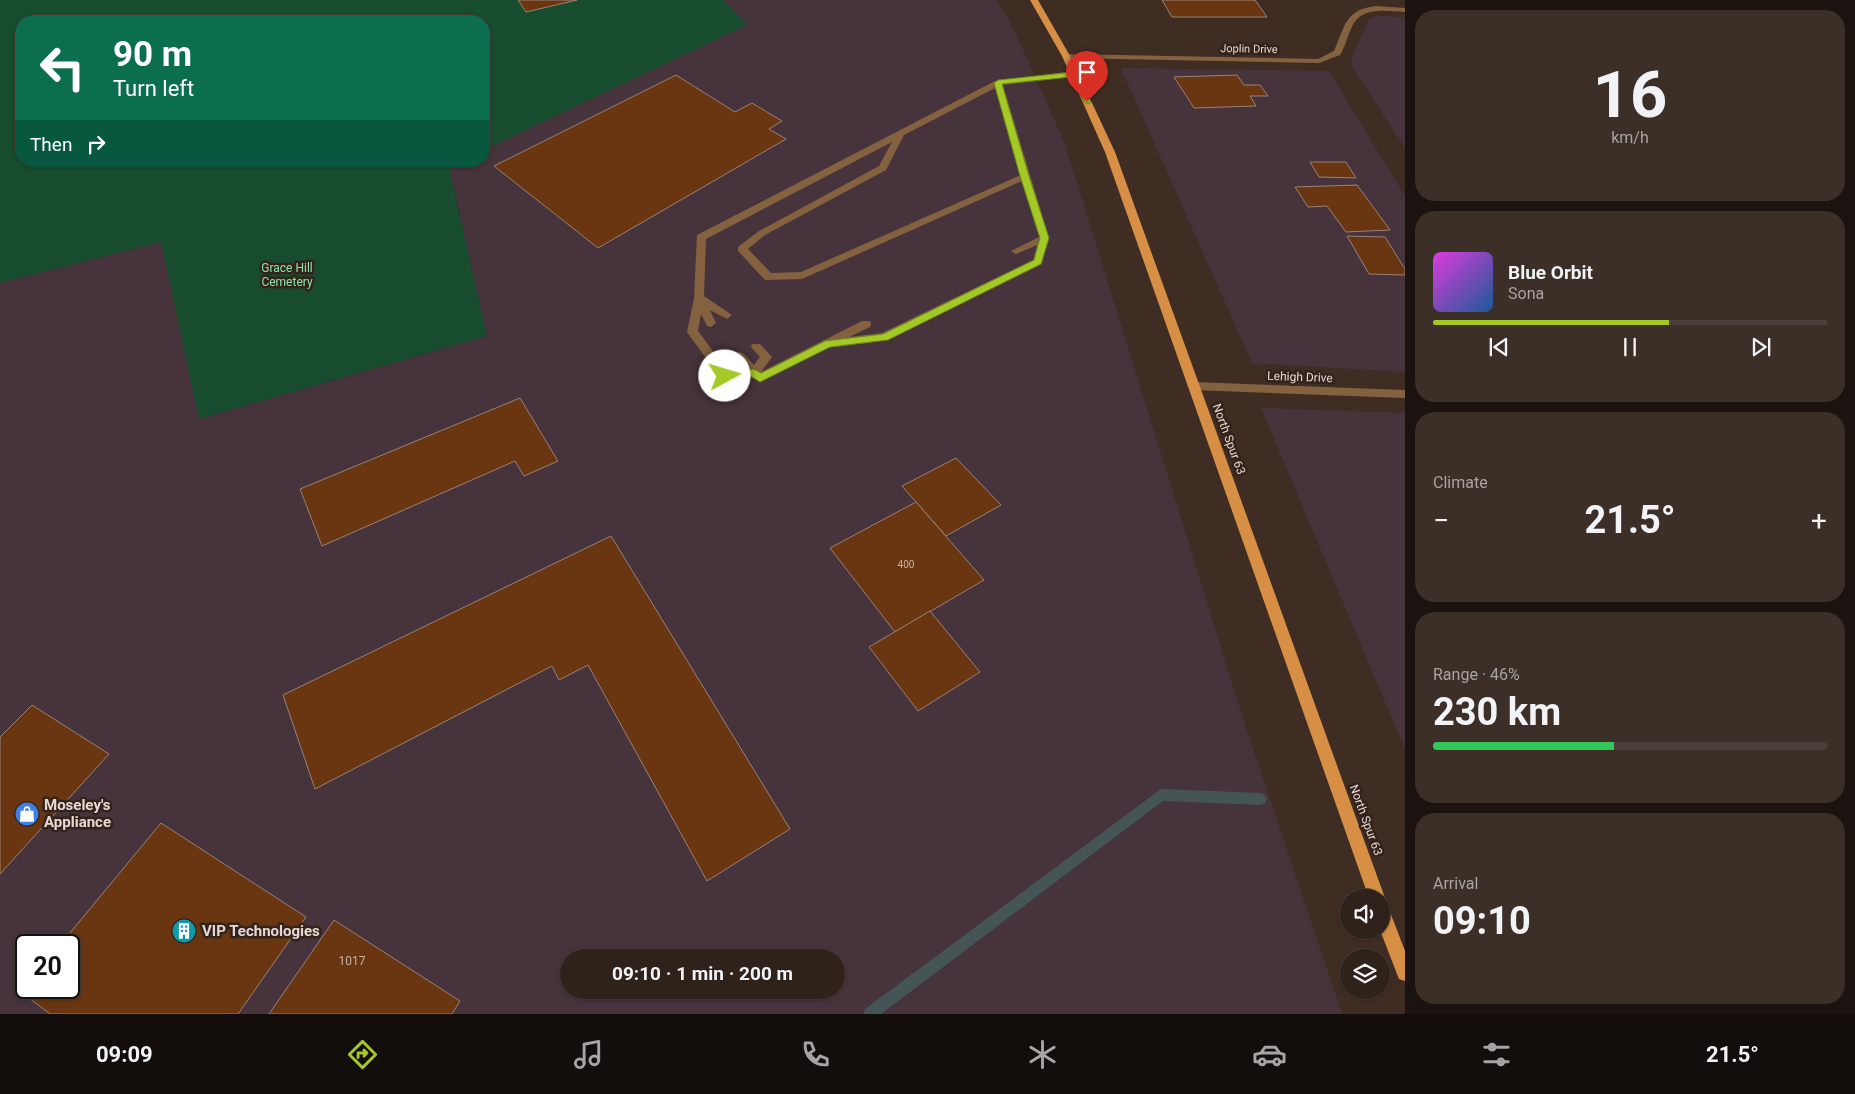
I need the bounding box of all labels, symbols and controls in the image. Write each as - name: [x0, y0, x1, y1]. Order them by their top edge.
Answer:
- text: 90 m: [113, 34, 192, 75]
- icon: left: [30, 35, 95, 100]
- street label: Joplin Drive: [1220, 42, 1278, 56]
- pin: [1066, 51, 1108, 102]
- text: 16: [1593, 57, 1667, 133]
- icon: arrive: [1073, 58, 1101, 86]
- text: Turn left: [113, 76, 194, 101]
- text: km/h: [1611, 128, 1649, 147]
- icon: right: [82, 130, 110, 158]
- text: Then: [30, 133, 72, 156]
- park label: Grace Hill Cemetery: [261, 261, 313, 289]
- text: Blue Orbit: [1508, 261, 1593, 284]
- text: Sona: [1508, 284, 1544, 303]
- icon: previous: [1485, 333, 1513, 361]
- icon: pause: [1616, 333, 1644, 361]
- icon: next: [1747, 333, 1775, 361]
- position arrow: [698, 349, 750, 401]
- street label: Lehigh Drive: [1267, 369, 1333, 385]
- street label: North Spur 63: [1210, 402, 1248, 476]
- text: Climate: [1433, 473, 1488, 492]
- text: 21.5°: [1584, 498, 1676, 542]
- text: −: [1433, 504, 1449, 537]
- text: +: [1811, 504, 1827, 537]
- house number: 400: [898, 559, 915, 570]
- text: Range · 46%: [1433, 665, 1520, 684]
- text: 230 km: [1433, 690, 1561, 734]
- street label: North Spur 63: [1347, 783, 1385, 857]
- place label: Moseley's Appliance: [44, 796, 111, 831]
- shop icon: Moseley's Appliance: [14, 801, 40, 827]
- text: Arrival: [1433, 874, 1478, 893]
- map controls: [1340, 889, 1390, 999]
- button: sound: [1340, 889, 1390, 939]
- text: 09:10: [1433, 899, 1531, 943]
- building icon: VIP Technologies: [171, 918, 197, 944]
- place label: VIP Technologies: [202, 922, 320, 940]
- speed limit sign: 20: [15, 934, 80, 999]
- button: layers: [1340, 949, 1390, 999]
- house number: 1017: [339, 954, 366, 968]
- text: 09:10 · 1 min · 200 m: [612, 962, 793, 985]
- icon: directions: [345, 1037, 380, 1072]
- icon: music: [571, 1037, 606, 1072]
- icon: phone: [798, 1037, 833, 1072]
- icon: climate: [1025, 1037, 1060, 1072]
- icon: car: [1252, 1037, 1287, 1072]
- icon: filters: [1479, 1037, 1514, 1072]
- text: 09:09: [96, 1042, 153, 1067]
- text: 21.5°: [1706, 1042, 1759, 1067]

